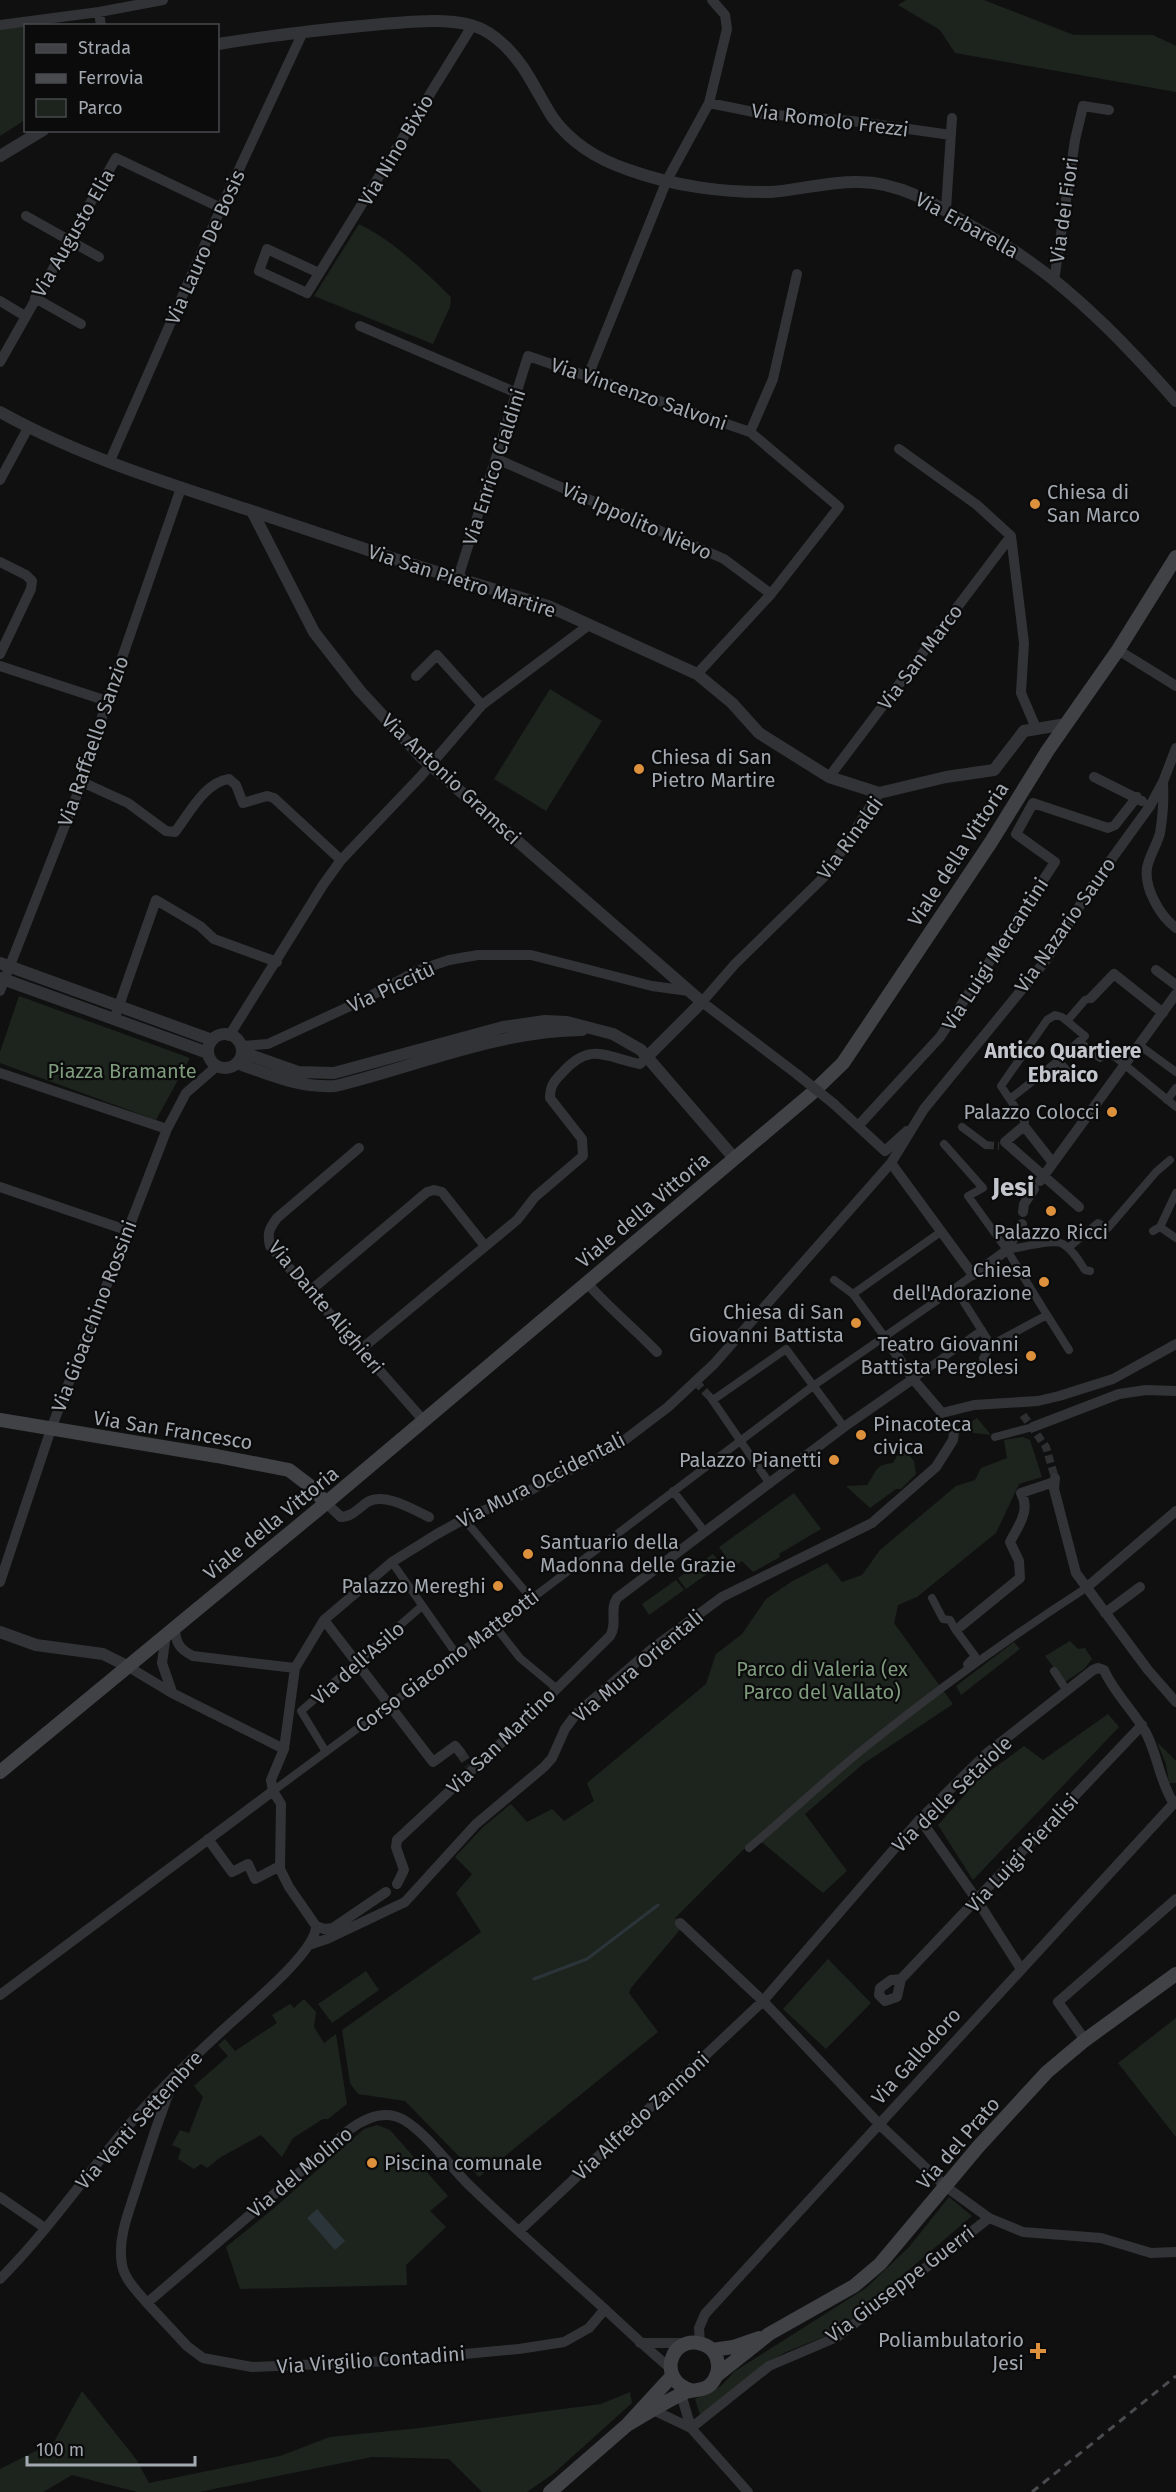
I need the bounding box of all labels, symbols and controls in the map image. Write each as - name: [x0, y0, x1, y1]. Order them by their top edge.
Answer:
- legend: [24, 24, 219, 132]
- text: Strada: [78, 37, 131, 59]
- text: Ferrovia: [78, 67, 144, 89]
- street label: Via Nino Bixio: [353, 90, 439, 210]
- text: Parco: [78, 97, 122, 119]
- street label: Via Romolo Frezzi: [750, 98, 910, 142]
- street label: Via dei Fiori: [1045, 156, 1083, 264]
- street label: Via Augusto Elia: [27, 165, 119, 301]
- street label: Via Lauro De Bosis: [160, 166, 250, 328]
- street label: Via Erbarella: [911, 187, 1023, 263]
- street label: Via Vincenzo Salvoni: [548, 353, 730, 435]
- street label: Via Enrico Cialdini: [457, 386, 531, 548]
- street label: Via Ippolito Nievo: [558, 477, 716, 565]
- place label: Chiesa di San Marco: [1047, 480, 1140, 527]
- marker: Chiesa di San Marco: [1028, 497, 1042, 511]
- street label: Via San Pietro Martire: [365, 539, 559, 623]
- street label: Via San Marco: [872, 599, 968, 715]
- street label: Via Raffaello Sanzio: [53, 653, 133, 829]
- street label: Via Antonio Gramsci: [377, 708, 525, 850]
- place label: Chiesa di San Pietro Martire: [651, 745, 776, 792]
- marker: Chiesa di San Pietro Martire: [632, 762, 646, 776]
- street label: Viale della Vittoria: [902, 777, 1014, 931]
- street label: Via Rinaldi: [812, 792, 888, 884]
- street label: Via Nazario Sauro: [1009, 853, 1121, 997]
- street label: Via Luigi Mercantini: [937, 873, 1053, 1035]
- street label: Via Piccitù: [344, 956, 438, 1018]
- district label: Antico Quartiere Ebraico: [984, 1038, 1142, 1088]
- park label: Piazza Bramante: [47, 1059, 197, 1083]
- place label: Palazzo Colocci: [964, 1100, 1100, 1124]
- marker: Palazzo Colocci: [1105, 1105, 1119, 1119]
- street label: Viale della Vittoria: [571, 1147, 715, 1273]
- district label: Jesi: [991, 1172, 1034, 1203]
- marker: Palazzo Ricci: [1044, 1204, 1058, 1218]
- street label: Via Gioacchino Rossini: [46, 1217, 142, 1415]
- place label: Palazzo Ricci: [994, 1220, 1108, 1244]
- street label: Via Dante Alighieri: [263, 1236, 389, 1378]
- place label: Chiesa dell'Adorazione: [892, 1258, 1032, 1305]
- marker: Chiesa dell'Adorazione: [1037, 1275, 1051, 1289]
- place label: Chiesa di San Giovanni Battista: [689, 1300, 844, 1347]
- marker: Chiesa di San Giovanni Battista: [849, 1316, 863, 1330]
- place label: Teatro Giovanni Battista Pergolesi: [861, 1332, 1019, 1379]
- marker: Teatro Giovanni Battista Pergolesi: [1024, 1349, 1038, 1363]
- street label: Via San Francesco: [92, 1406, 254, 1454]
- place label: Pinacoteca civica: [873, 1412, 972, 1459]
- street label: Via Mura Occidentali: [453, 1427, 629, 1533]
- marker: Pinacoteca civica: [854, 1428, 868, 1442]
- place label: Palazzo Pianetti: [679, 1448, 822, 1472]
- marker: Palazzo Pianetti: [827, 1453, 841, 1467]
- street label: Viale della Vittoria: [199, 1461, 343, 1585]
- place label: Santuario della Madonna delle Grazie: [540, 1530, 736, 1577]
- marker: Santuario della Madonna delle Grazie: [521, 1547, 535, 1561]
- place label: Palazzo Mereghi: [342, 1574, 486, 1598]
- marker: Palazzo Mereghi: [491, 1579, 505, 1593]
- street label: Corso Giacomo Matteotti: [351, 1584, 543, 1738]
- street label: Via Mura Orientali: [568, 1605, 708, 1727]
- street label: Via dell'Asilo: [307, 1616, 409, 1710]
- park label: Parco di Valeria (ex Parco del Vallato): [736, 1657, 908, 1704]
- street label: Via San Martino: [442, 1683, 560, 1799]
- street label: Via delle Setaiole: [887, 1731, 1017, 1857]
- street label: Via Luigi Pieralisi: [961, 1789, 1083, 1917]
- street label: Via Gallodoro: [866, 2003, 966, 2109]
- street label: Via Venti Settembre: [70, 2046, 208, 2194]
- street label: Via Alfredo Zannoni: [568, 2047, 714, 2185]
- street label: Via del Prato: [911, 2092, 1005, 2194]
- street label: Via del Molino: [243, 2121, 357, 2223]
- place label: Piscina comunale: [384, 2151, 542, 2175]
- marker: Piscina comunale: [365, 2156, 379, 2170]
- street label: Via Giuseppe Guerri: [821, 2220, 979, 2348]
- place label: Poliambulatorio Jesi: [878, 2328, 1024, 2375]
- street label: Via Virgilio Contadini: [276, 2341, 466, 2379]
- marker: Poliambulatorio Jesi: [1029, 2342, 1047, 2360]
- scale bar: [27, 2429, 195, 2467]
- text: 100 m: [36, 2439, 84, 2461]

